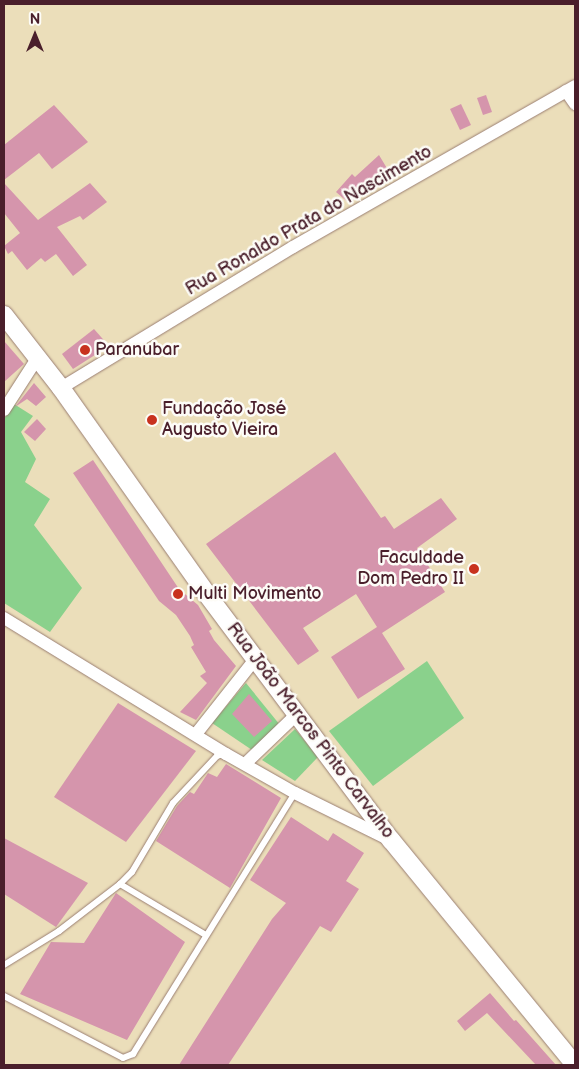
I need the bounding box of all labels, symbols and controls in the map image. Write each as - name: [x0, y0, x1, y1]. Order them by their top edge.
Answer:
- north arrow: [10, 10, 60, 60]
- text: N: [30, 11, 40, 28]
- street label: Rua Ronaldo Prata do Nascimento: [182, 141, 436, 301]
- place label: Paranubar: [95, 339, 179, 361]
- marker: Paranubar: [79, 344, 91, 356]
- place label: Fundação José Augusto Vieira: [162, 399, 287, 442]
- marker: Fundação José Augusto Vieira: [146, 414, 158, 426]
- place label: Faculdade Dom Pedro II: [357, 548, 464, 590]
- marker: Faculdade Dom Pedro II: [468, 563, 480, 575]
- place label: Multi Movimento: [188, 583, 322, 605]
- marker: Multi Movimento: [172, 588, 184, 600]
- street label: Rua João Marcos Pinto Carvalho: [221, 618, 399, 844]

